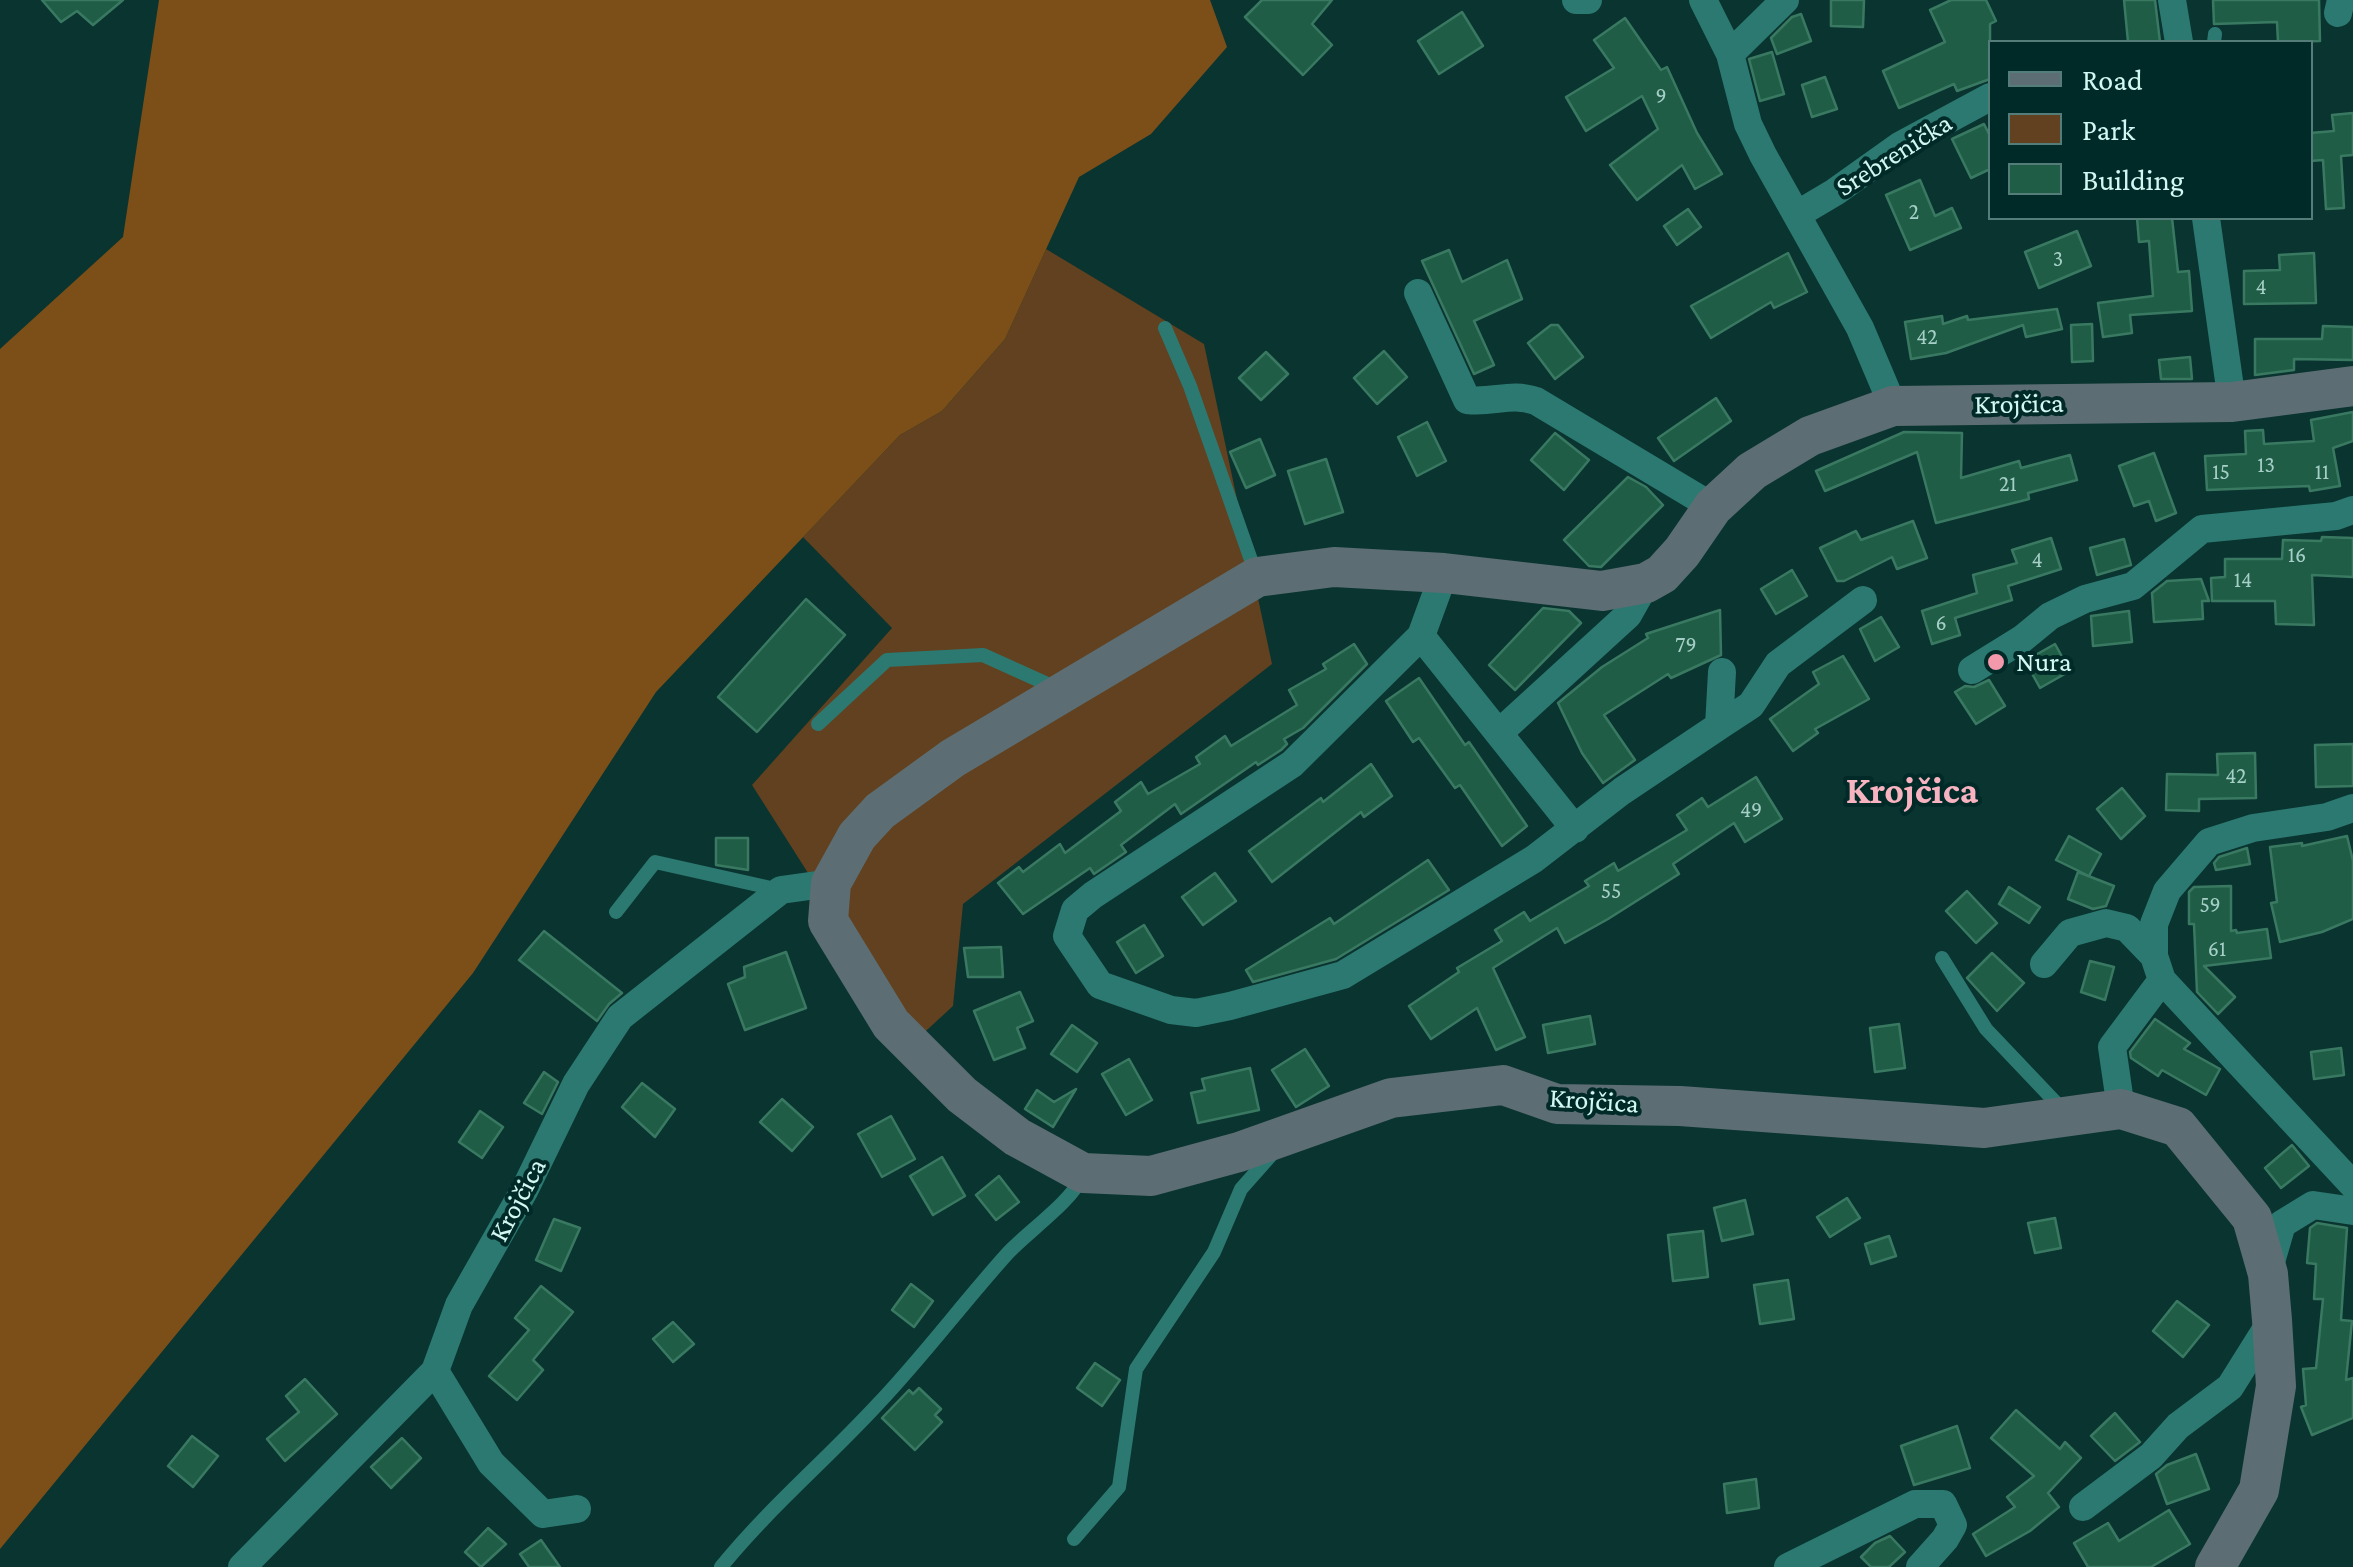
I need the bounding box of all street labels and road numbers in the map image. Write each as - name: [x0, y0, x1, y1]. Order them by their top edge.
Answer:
- street label: Srebrenička: [1830, 106, 1958, 204]
- street label: Krojčica: [1974, 386, 2064, 422]
- street label: Krojčica: [1548, 1081, 1640, 1121]
- street label: Krojčica: [482, 1152, 554, 1248]

